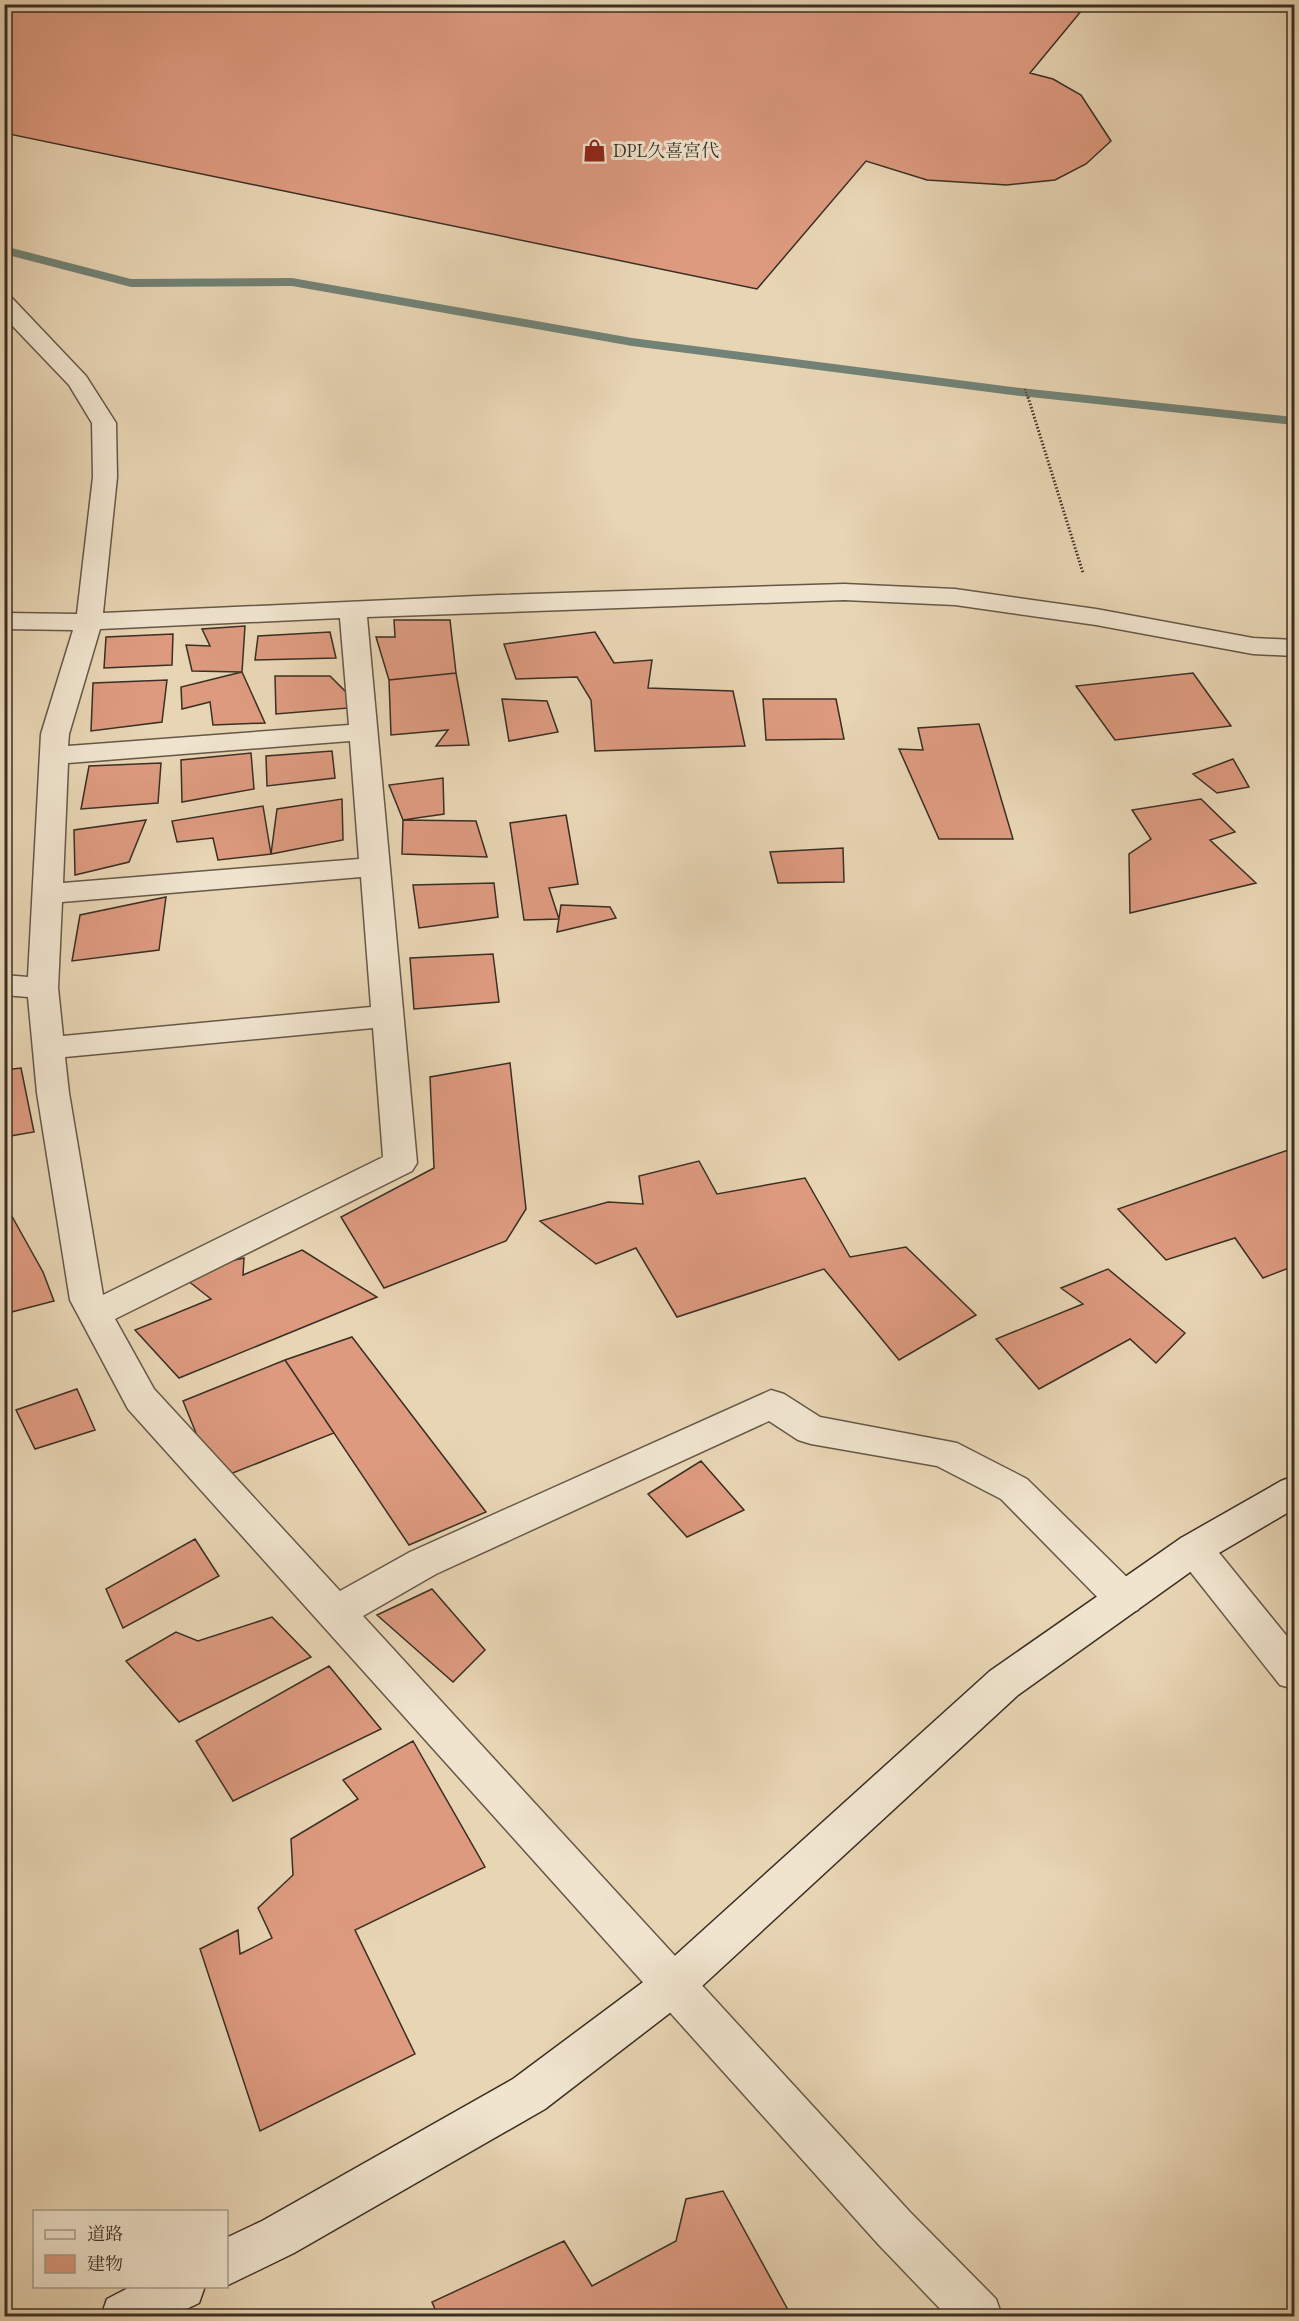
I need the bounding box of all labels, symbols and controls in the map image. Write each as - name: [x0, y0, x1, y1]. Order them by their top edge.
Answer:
- shop icon: DPL久喜宮代: [582, 138, 608, 164]
- place label: DPL久喜宮代: [613, 139, 719, 162]
- legend: [33, 2210, 228, 2288]
- text: 道路: [87, 2222, 123, 2245]
- text: 建物: [87, 2252, 123, 2275]

